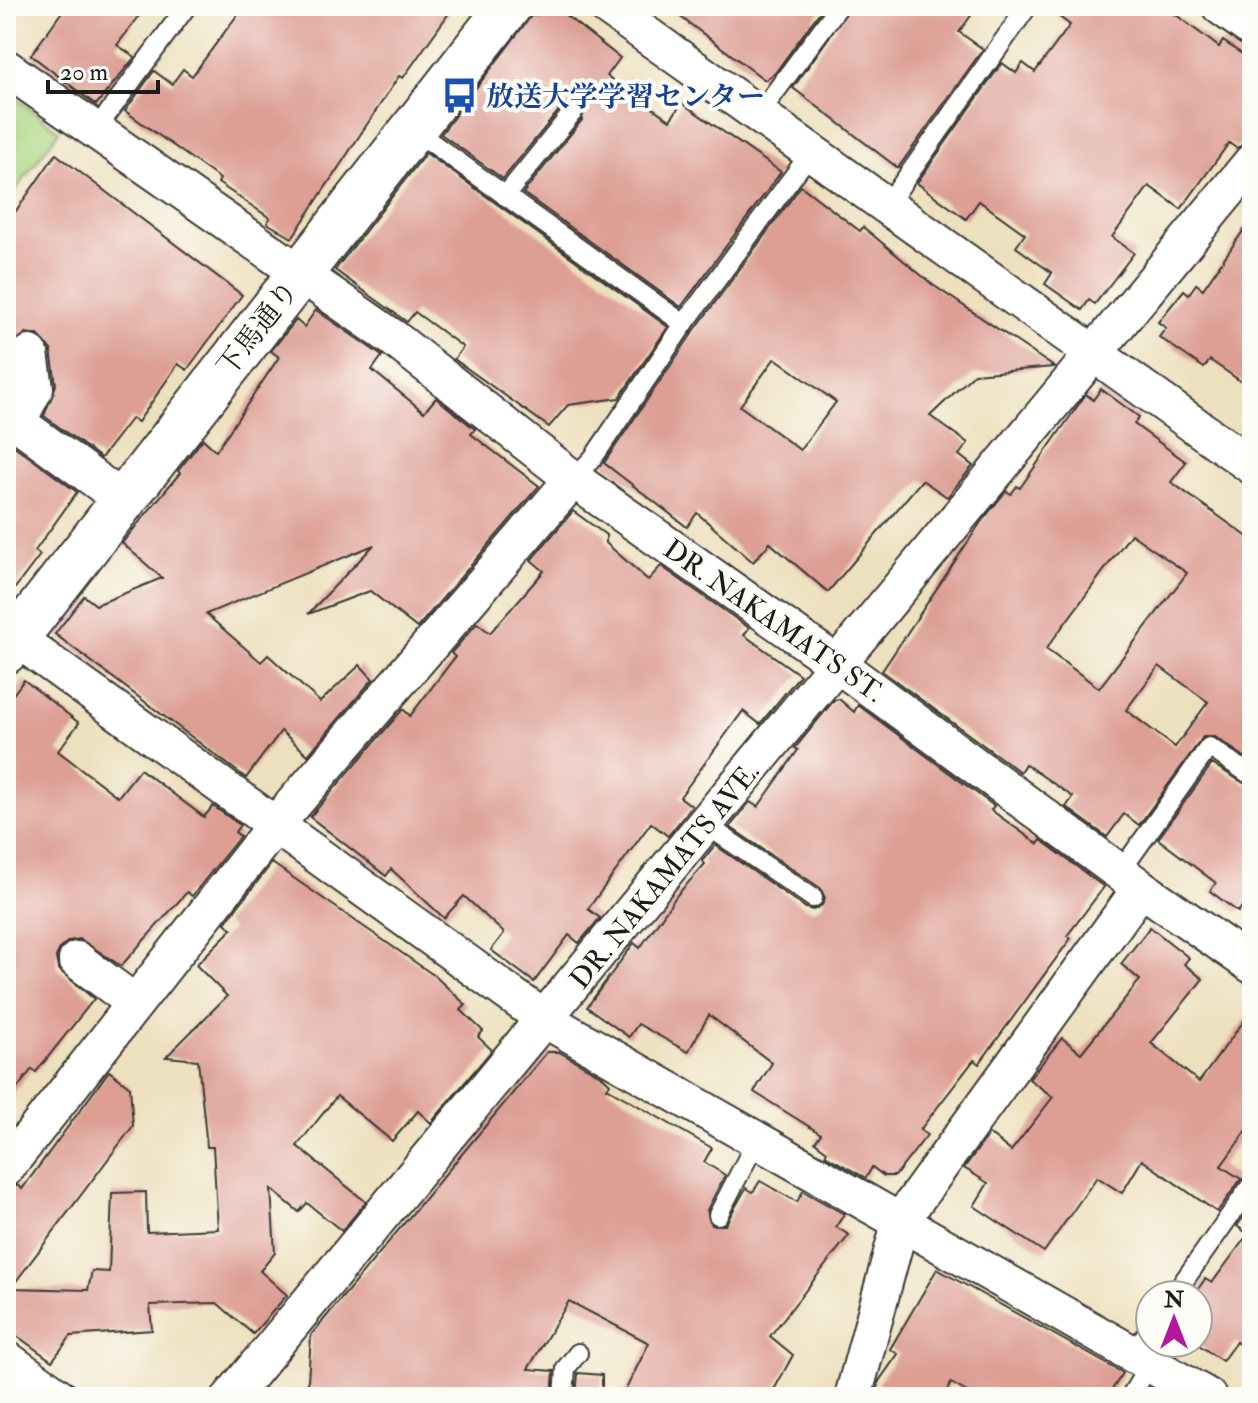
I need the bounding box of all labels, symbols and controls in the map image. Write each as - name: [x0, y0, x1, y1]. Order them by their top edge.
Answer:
- scale bar: [48, 44, 158, 94]
- text: 20 m: [60, 57, 109, 88]
- bus stop icon: 放送大学学習センター: [441, 77, 479, 115]
- place label: 放送大学学習センター: [486, 80, 765, 115]
- street label: 下馬通り: [210, 274, 306, 384]
- street label: DR. NAKAMATS ST.: [656, 532, 890, 710]
- street label: DR. NAKAMATS AVE.: [563, 755, 767, 997]
- north arrow: [1134, 1279, 1214, 1359]
- text: N: [1163, 1286, 1184, 1314]

